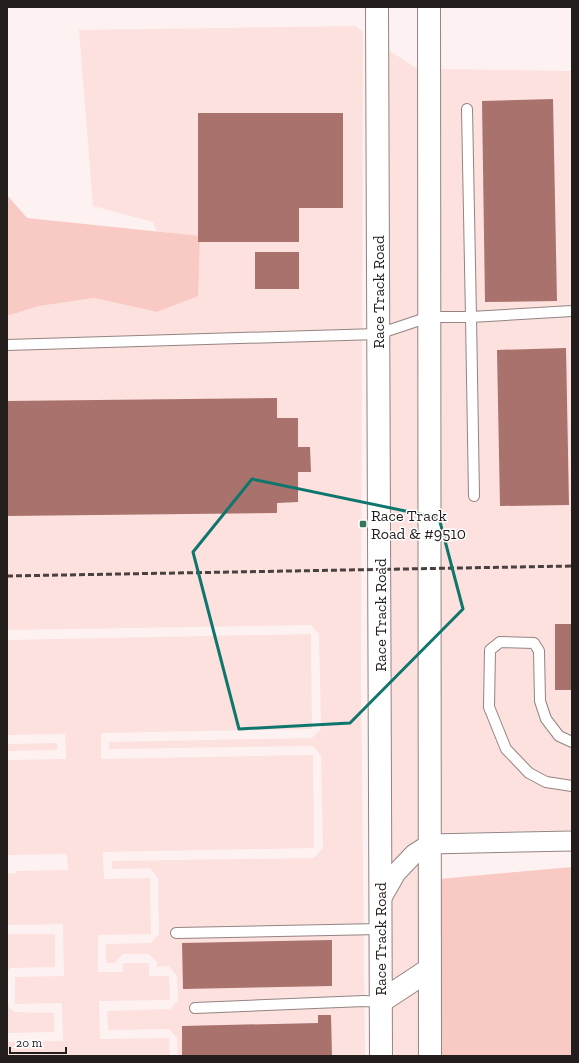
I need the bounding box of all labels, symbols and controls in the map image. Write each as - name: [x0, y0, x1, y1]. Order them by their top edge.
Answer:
- street label: Race Track Road: [369, 235, 388, 349]
- place label: Race Track Road & #9510: [371, 506, 466, 543]
- marker: Race Track Road & #9510: [358, 519, 368, 529]
- street label: Race Track Road: [371, 558, 390, 672]
- street label: Race Track Road: [371, 882, 390, 996]
- scale bar: [10, 1029, 66, 1055]
- text: 20 m: [16, 1036, 43, 1050]

